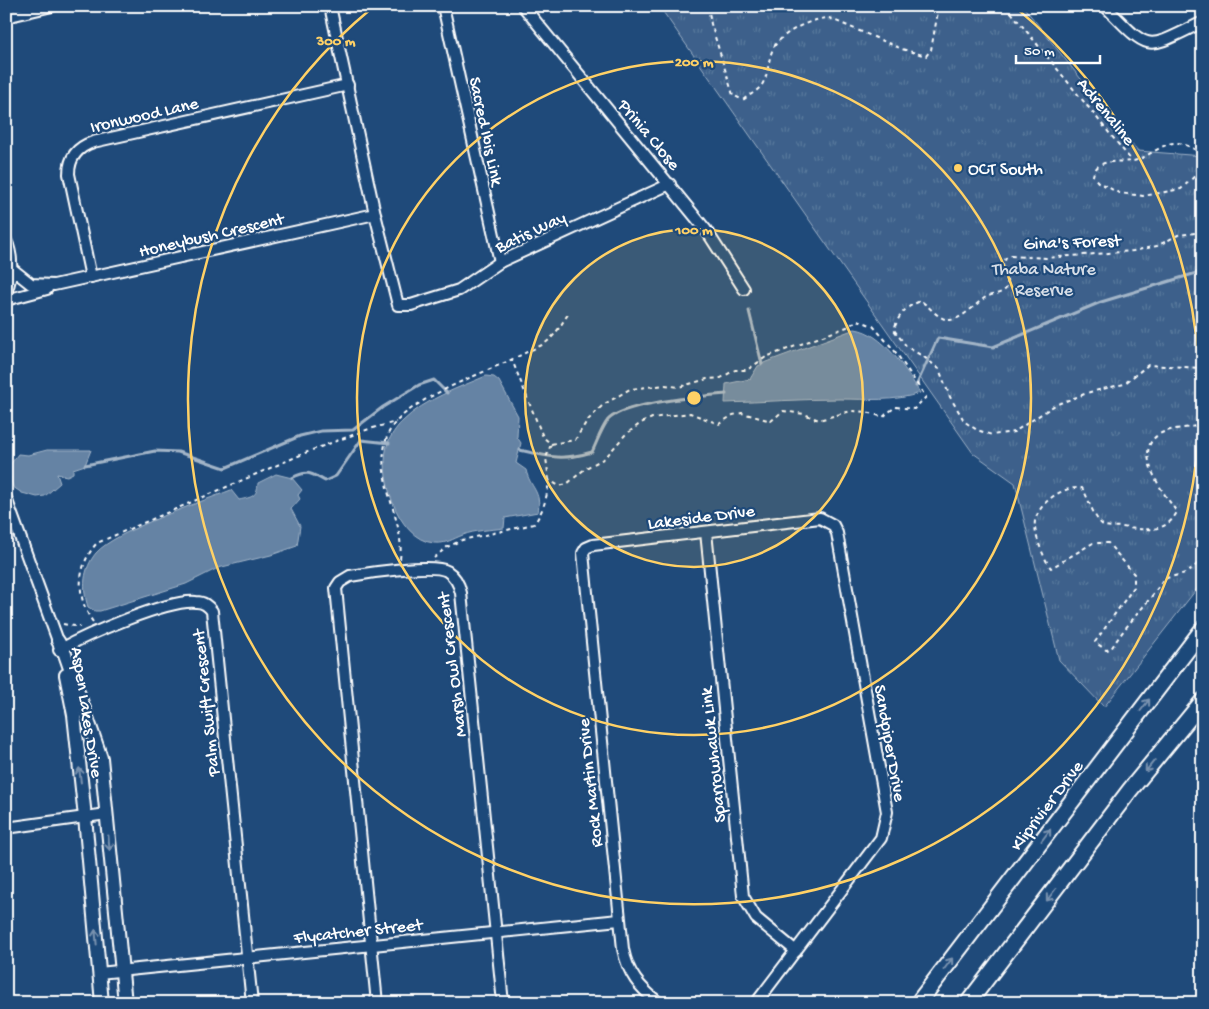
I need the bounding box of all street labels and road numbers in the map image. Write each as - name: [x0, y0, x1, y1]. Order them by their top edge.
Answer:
- street label: Adrenaline: [1071, 74, 1139, 151]
- street label: Sacred Ibis Link: [463, 75, 507, 190]
- street label: Ironwood Lane: [88, 94, 201, 139]
- street label: Prinia Close: [612, 95, 684, 176]
- street label: Batis Way: [491, 208, 570, 259]
- street label: Honeybush Crescent: [137, 209, 288, 263]
- street label: Gina's Forest: [1023, 231, 1123, 256]
- street label: Lakeside Drive: [647, 501, 757, 535]
- street label: Marsh Owl Crescent: [434, 589, 473, 738]
- street label: Palm Swift Crescent: [189, 627, 226, 778]
- street label: Aspen Lakes Drive: [65, 645, 106, 780]
- street label: Sandpiper Drive: [868, 683, 909, 804]
- street label: Sparrowhawk Link: [697, 684, 732, 824]
- street label: Rock Martin Drive: [574, 717, 609, 848]
- street label: Kliprivier Drive: [1007, 757, 1089, 856]
- street label: Flycatcher Street: [292, 915, 425, 950]

